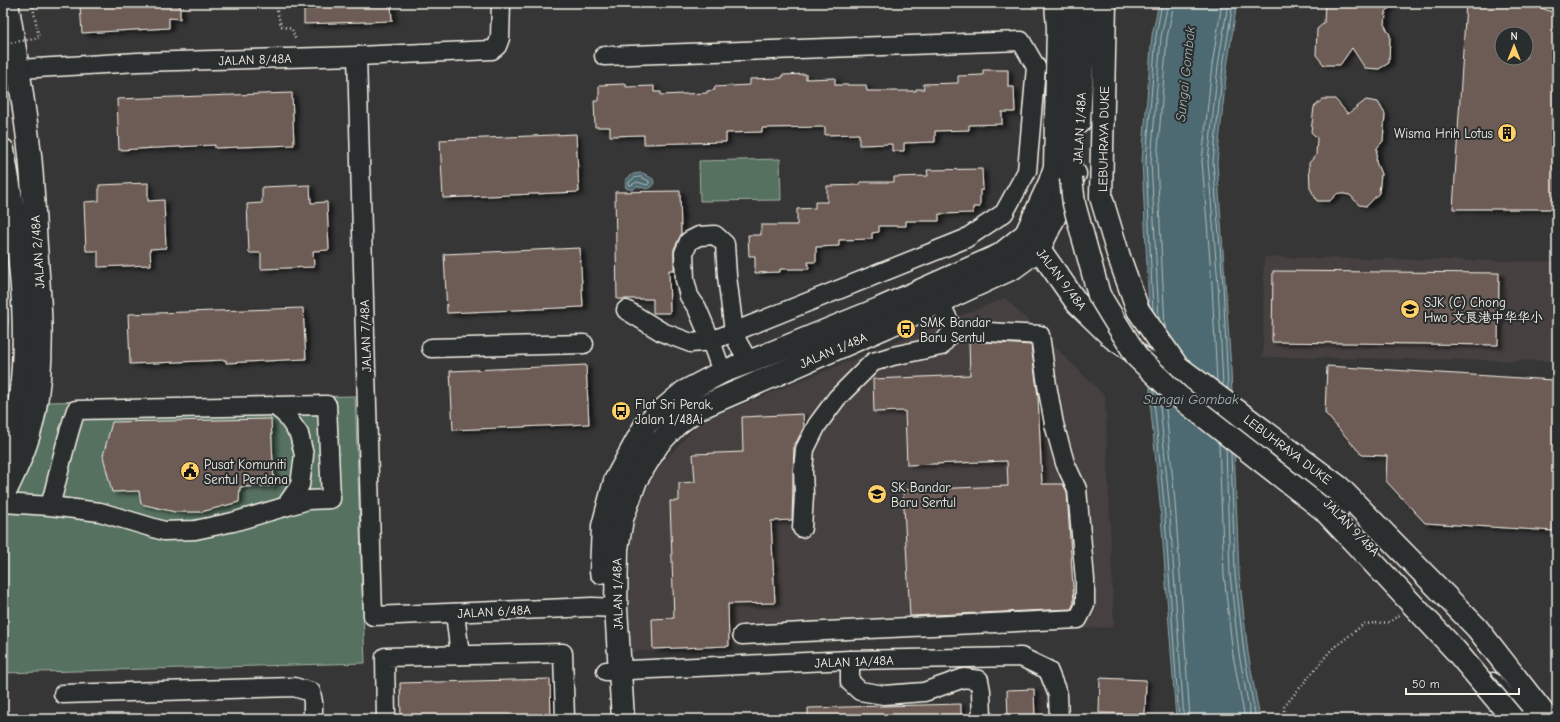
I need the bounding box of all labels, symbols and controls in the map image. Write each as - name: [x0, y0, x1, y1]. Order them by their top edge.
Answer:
- water label: Sungai Gombak: [1172, 25, 1199, 123]
- north arrow: [1494, 26, 1534, 66]
- text: N: [1510, 30, 1518, 43]
- street label: JALAN 8/48A: [218, 51, 292, 68]
- street label: LEBUHRAYA DUKE: [1095, 86, 1112, 192]
- street label: JALAN 1/48A: [1070, 91, 1089, 164]
- building icon: Wisma Hrih Lotus: [1496, 122, 1518, 144]
- place label: Wisma Hrih Lotus: [1394, 126, 1493, 141]
- street label: JALAN 2/48A: [27, 214, 48, 289]
- street label: JALAN 9/48A: [1033, 245, 1090, 314]
- place label: SJK (C) Chong Hwa 文良港中华华小: [1424, 295, 1543, 325]
- school or university icon: SJK (C) Chong Hwa 文良港中华华小: [1399, 298, 1421, 320]
- street label: JALAN 7/48A: [357, 299, 374, 373]
- place label: SMK Bandar Baru Sentul: [920, 315, 991, 345]
- bus stop icon: SMK Bandar Baru Sentul: [895, 318, 917, 340]
- street label: JALAN 1/48A: [797, 329, 870, 371]
- water label: Sungai Gombak: [1143, 391, 1239, 408]
- place label: Flat Sri Perak, Jalan 1/48Ai: [635, 397, 713, 427]
- bus stop icon: Flat Sri Perak, Jalan 1/48Ai: [610, 400, 632, 422]
- street label: LEBUHRAYA DUKE: [1241, 412, 1335, 487]
- place label: Pusat Komuniti Sentul Perdana: [204, 457, 288, 487]
- public building icon: Pusat Komuniti Sentul Perdana: [179, 460, 201, 482]
- place label: SK Bandar Baru Sentul: [891, 480, 956, 510]
- school or university icon: SK Bandar Baru Sentul: [866, 483, 888, 505]
- street label: JALAN 9/48A: [1321, 496, 1383, 559]
- street label: JALAN 1/48A: [609, 558, 626, 630]
- street label: JALAN 6/48A: [457, 602, 532, 621]
- street label: JALAN 1A/48A: [814, 653, 894, 670]
- scale bar: [1406, 670, 1519, 696]
- text: 50 m: [1412, 677, 1440, 691]

